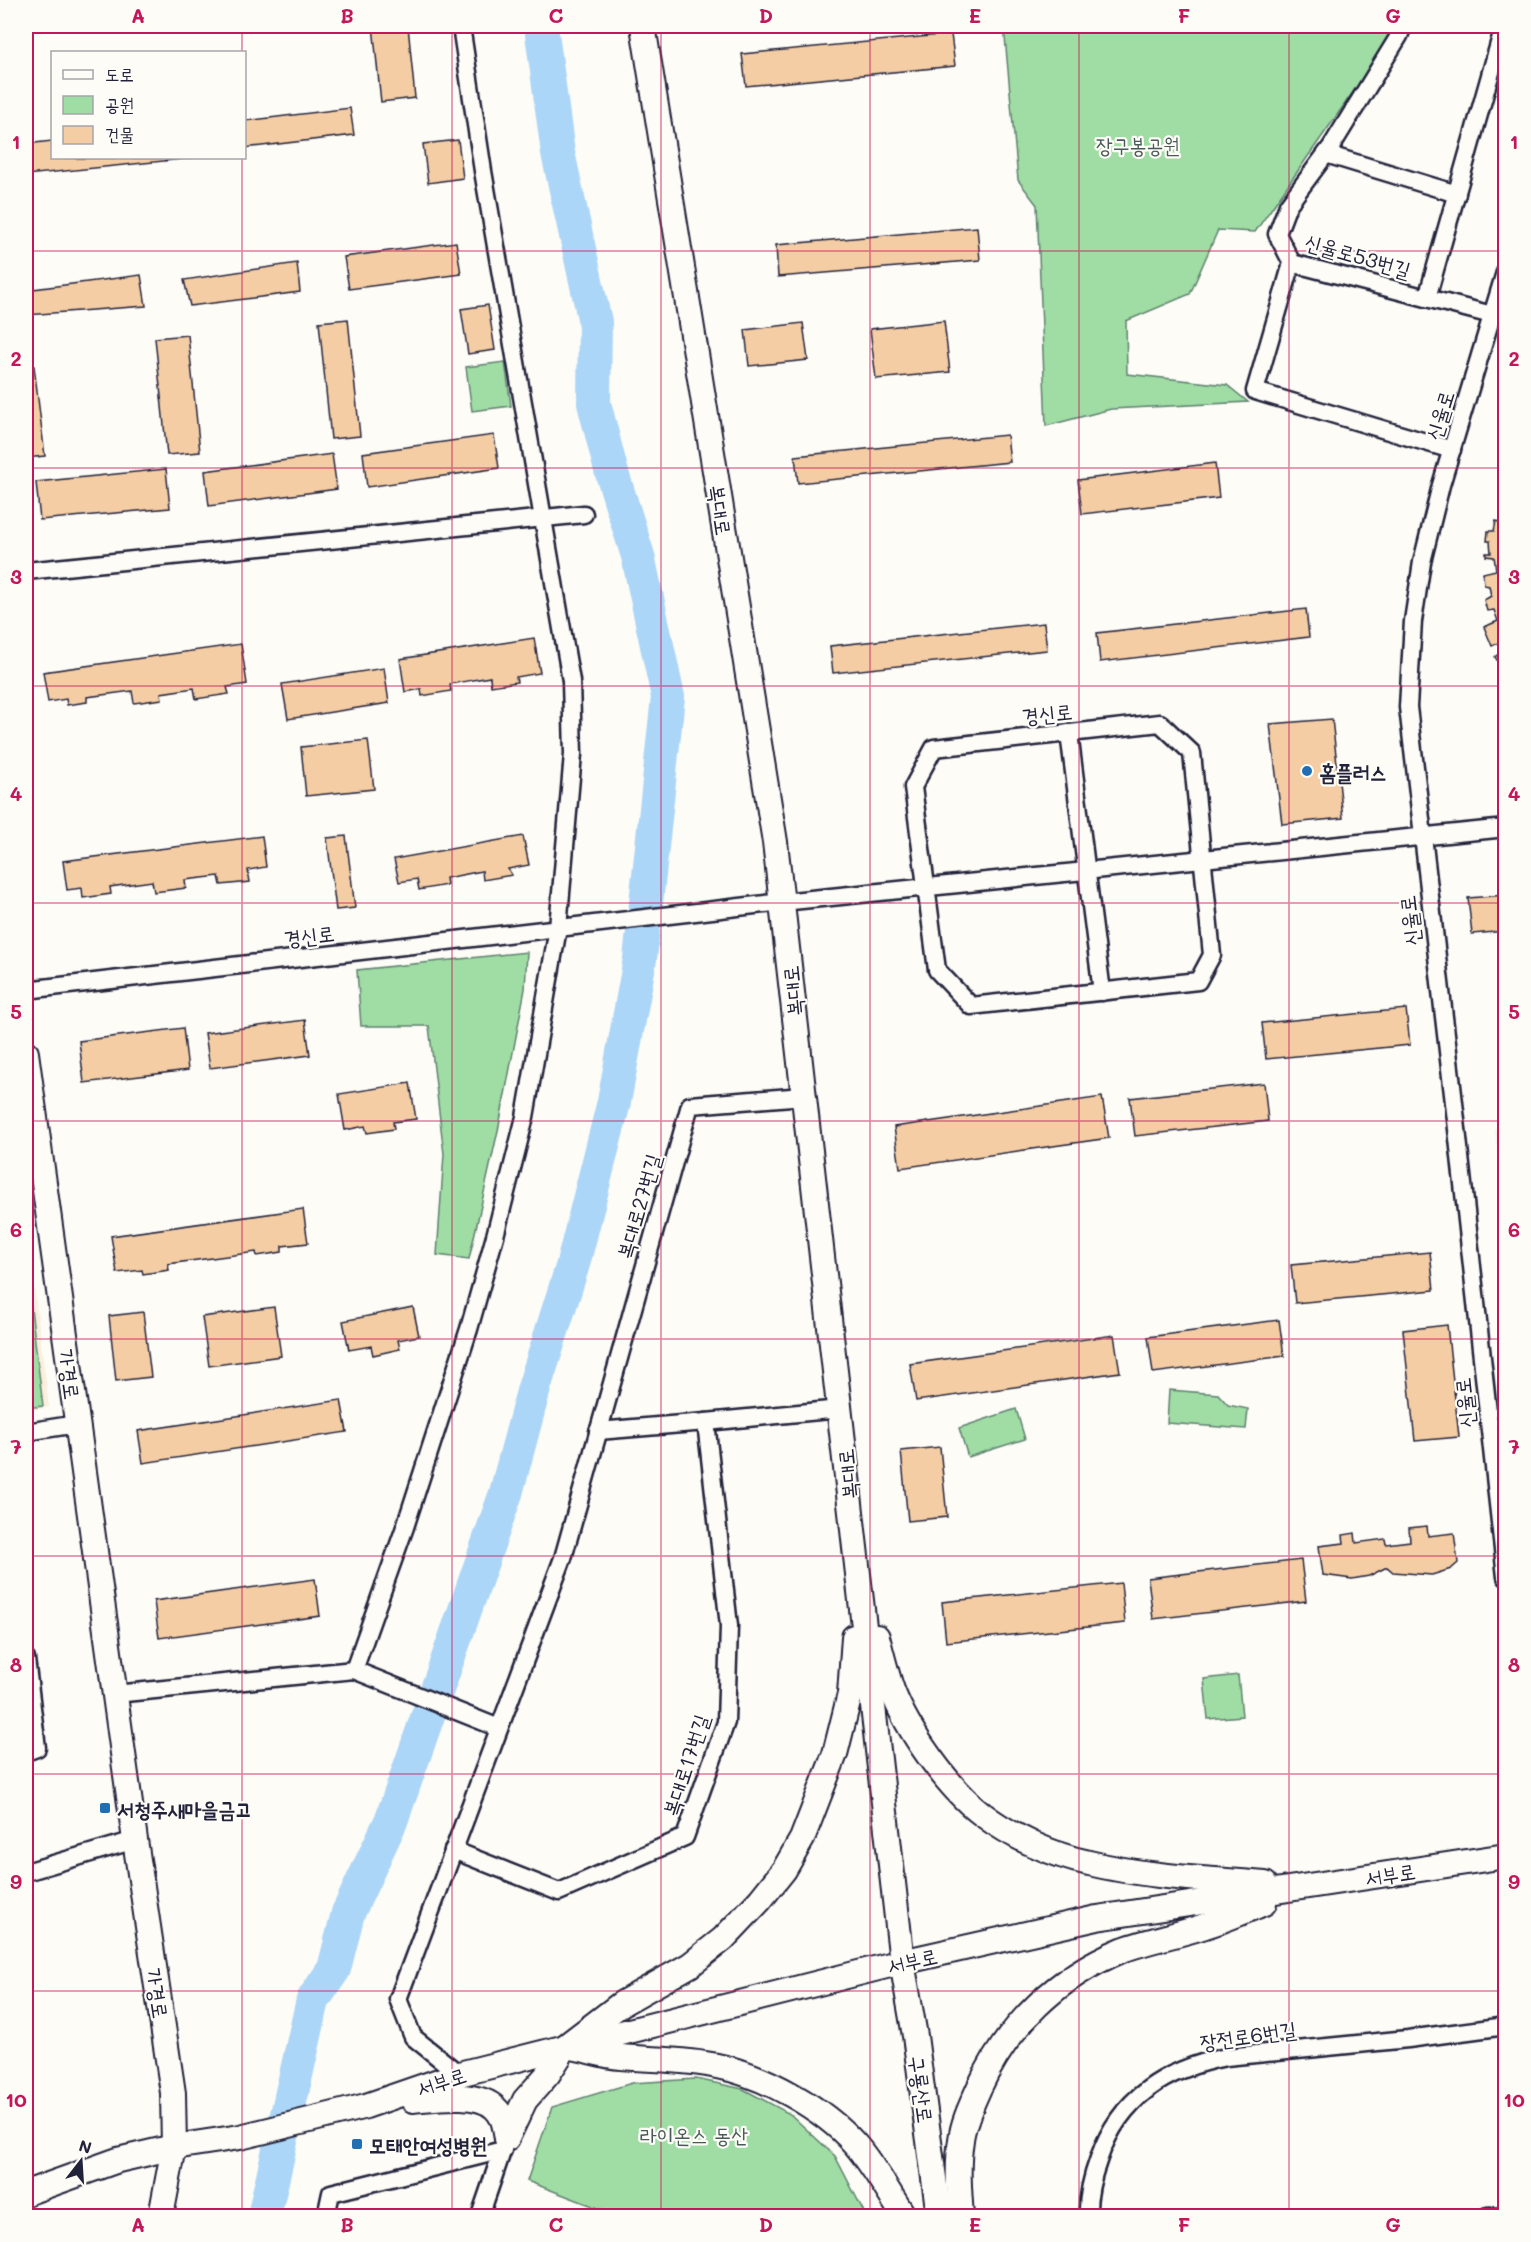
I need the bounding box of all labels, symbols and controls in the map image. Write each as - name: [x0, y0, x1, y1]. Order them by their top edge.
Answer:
- text: A: [131, 2, 145, 28]
- text: B: [340, 2, 354, 28]
- text: C: [549, 2, 564, 28]
- text: D: [759, 2, 773, 28]
- text: E: [969, 2, 981, 28]
- text: F: [1178, 2, 1191, 28]
- text: G: [1385, 2, 1401, 28]
- legend: [51, 51, 246, 159]
- text: 도로: [105, 62, 134, 86]
- text: 공원: [105, 92, 134, 116]
- text: 건물: [105, 122, 134, 146]
- text: 1: [12, 128, 20, 154]
- text: 1: [1510, 128, 1518, 154]
- park label: 장구봉공원: [1096, 131, 1180, 158]
- street label: 신율로53번길: [1302, 227, 1414, 283]
- text: 2: [10, 345, 22, 371]
- text: 2: [1508, 345, 1520, 371]
- street label: 신율로: [1419, 387, 1459, 443]
- street label: 복대로: [704, 483, 738, 537]
- text: 3: [10, 563, 22, 589]
- text: 3: [1508, 563, 1520, 589]
- street label: 경신로: [1020, 697, 1074, 729]
- place label: 홈플러스: [1319, 758, 1387, 785]
- marker: 홈플러스: [1300, 764, 1314, 778]
- text: 4: [10, 780, 23, 806]
- text: 4: [1508, 780, 1521, 806]
- street label: 신율로: [1393, 894, 1425, 948]
- street label: 경신로: [282, 919, 336, 951]
- street label: 복대로: [776, 964, 808, 1018]
- text: 5: [10, 998, 22, 1024]
- text: 5: [1508, 998, 1520, 1024]
- street label: 복대로27번길: [610, 1150, 666, 1262]
- text: 6: [10, 1216, 22, 1242]
- text: 6: [1508, 1216, 1520, 1242]
- street label: 가경로: [53, 1347, 87, 1401]
- street label: 신율로: [1448, 1376, 1480, 1430]
- text: 7: [10, 1433, 22, 1459]
- text: 7: [1508, 1433, 1520, 1459]
- street label: 복대로: [831, 1447, 863, 1501]
- text: 8: [10, 1651, 22, 1677]
- text: 8: [1508, 1651, 1520, 1677]
- street label: 복대로17번길: [656, 1711, 714, 1819]
- place label: 서청주새마을금고: [117, 1795, 252, 1822]
- marker: 서청주새마을금고: [98, 1801, 112, 1815]
- street label: 서부로: [1363, 1857, 1417, 1891]
- text: 9: [10, 1868, 22, 1894]
- text: 9: [1508, 1868, 1520, 1894]
- street label: 서부로: [884, 1941, 940, 1979]
- street label: 가경로: [141, 1966, 175, 2020]
- street label: 장전로6번길: [1198, 2015, 1298, 2055]
- street label: 구룡산로: [904, 2054, 940, 2124]
- street label: 서부로: [413, 2060, 469, 2102]
- text: 10: [5, 2086, 27, 2112]
- text: 10: [1503, 2086, 1525, 2112]
- park label: 라이온스 동산: [640, 2121, 748, 2148]
- north arrow: [51, 2131, 111, 2191]
- place label: 모태안여성병원: [369, 2131, 487, 2158]
- text: N: [77, 2134, 94, 2158]
- marker: 모태안여성병원: [350, 2137, 364, 2151]
- text: A: [131, 2211, 145, 2237]
- text: B: [340, 2211, 354, 2237]
- text: C: [549, 2211, 564, 2237]
- text: D: [759, 2211, 773, 2237]
- text: E: [969, 2211, 981, 2237]
- text: F: [1178, 2211, 1191, 2237]
- text: G: [1385, 2211, 1401, 2237]

